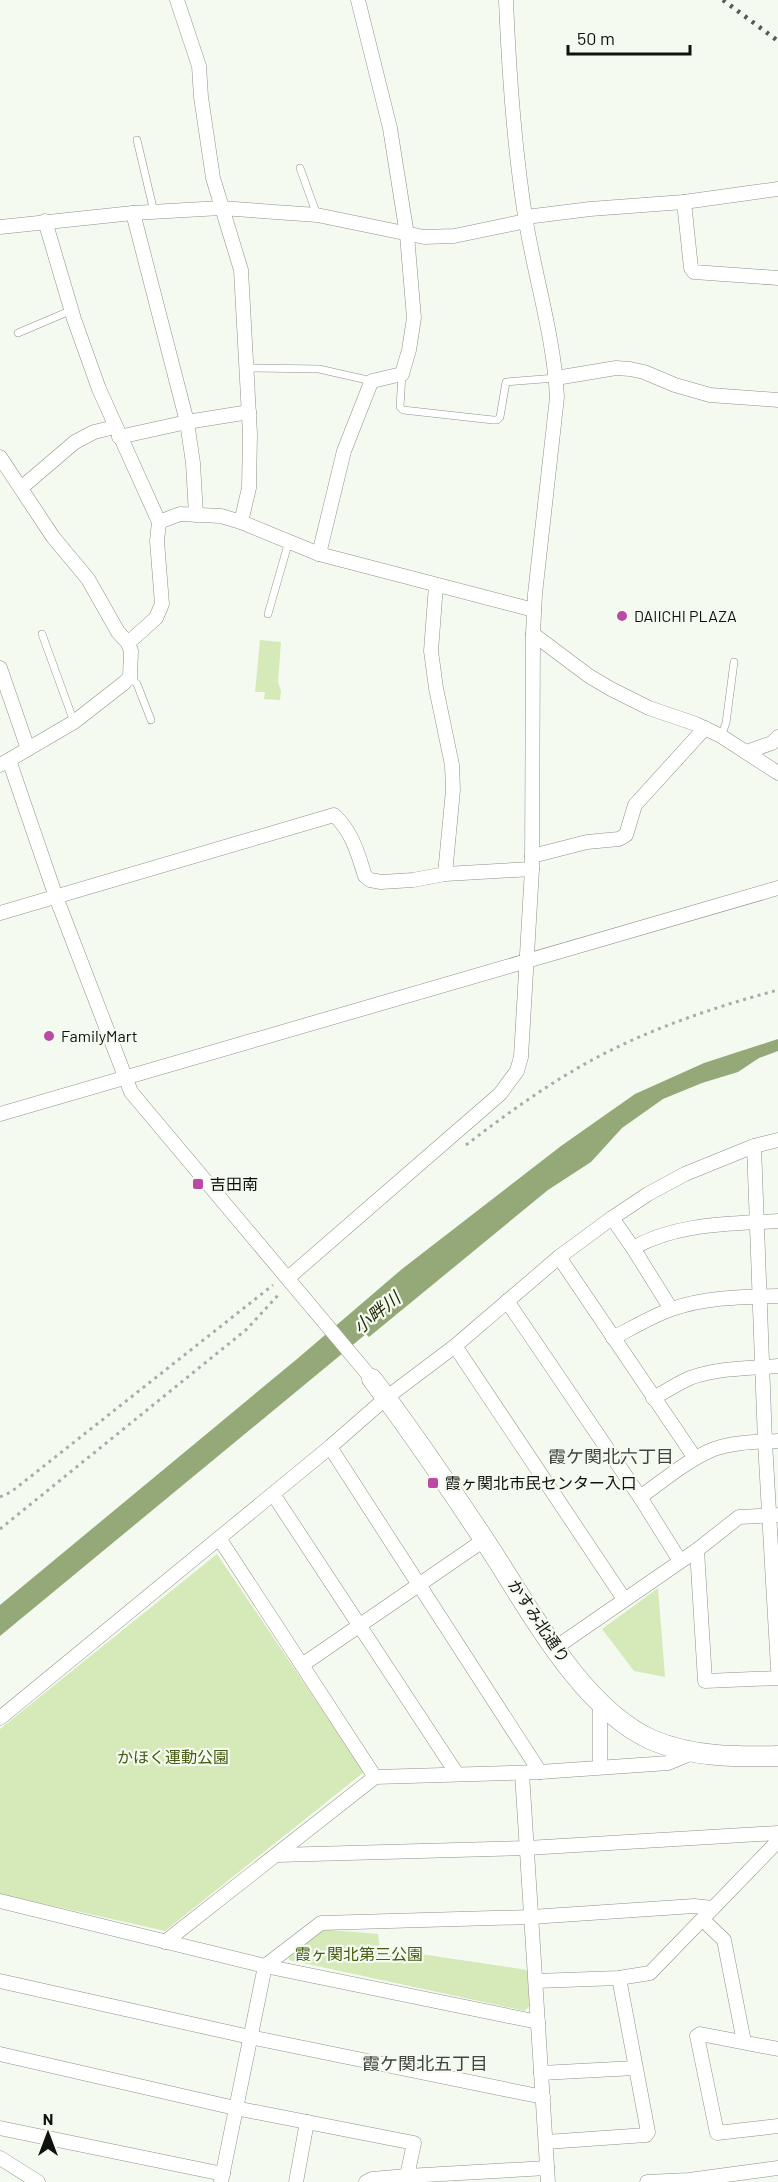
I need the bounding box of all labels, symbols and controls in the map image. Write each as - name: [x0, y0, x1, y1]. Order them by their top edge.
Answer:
- scale bar: [568, 18, 690, 56]
- text: 50 m: [577, 27, 615, 49]
- place label: DAIICHI PLAZA: [634, 606, 737, 625]
- marker: DAIICHI PLAZA: [615, 609, 629, 623]
- place label: FamilyMart: [61, 1026, 138, 1045]
- marker: FamilyMart: [42, 1029, 56, 1043]
- place label: 吉田南: [210, 1174, 258, 1193]
- marker: 吉田南: [191, 1177, 205, 1191]
- water label: 小畔川: [348, 1285, 406, 1338]
- district label: 霞ケ関北六丁目: [548, 1445, 674, 1467]
- place label: 霞ヶ関北市民センター入口: [445, 1473, 637, 1492]
- marker: 霞ヶ関北市民センター入口: [426, 1476, 440, 1490]
- street label: かすみ北通り: [505, 1576, 574, 1666]
- park label: かほく運動公園: [117, 1747, 229, 1766]
- park label: 霞ヶ関北第三公園: [295, 1944, 423, 1963]
- district label: 霞ケ関北五丁目: [362, 2052, 488, 2074]
- north arrow: [18, 2104, 78, 2164]
- text: N: [43, 2109, 53, 2128]

